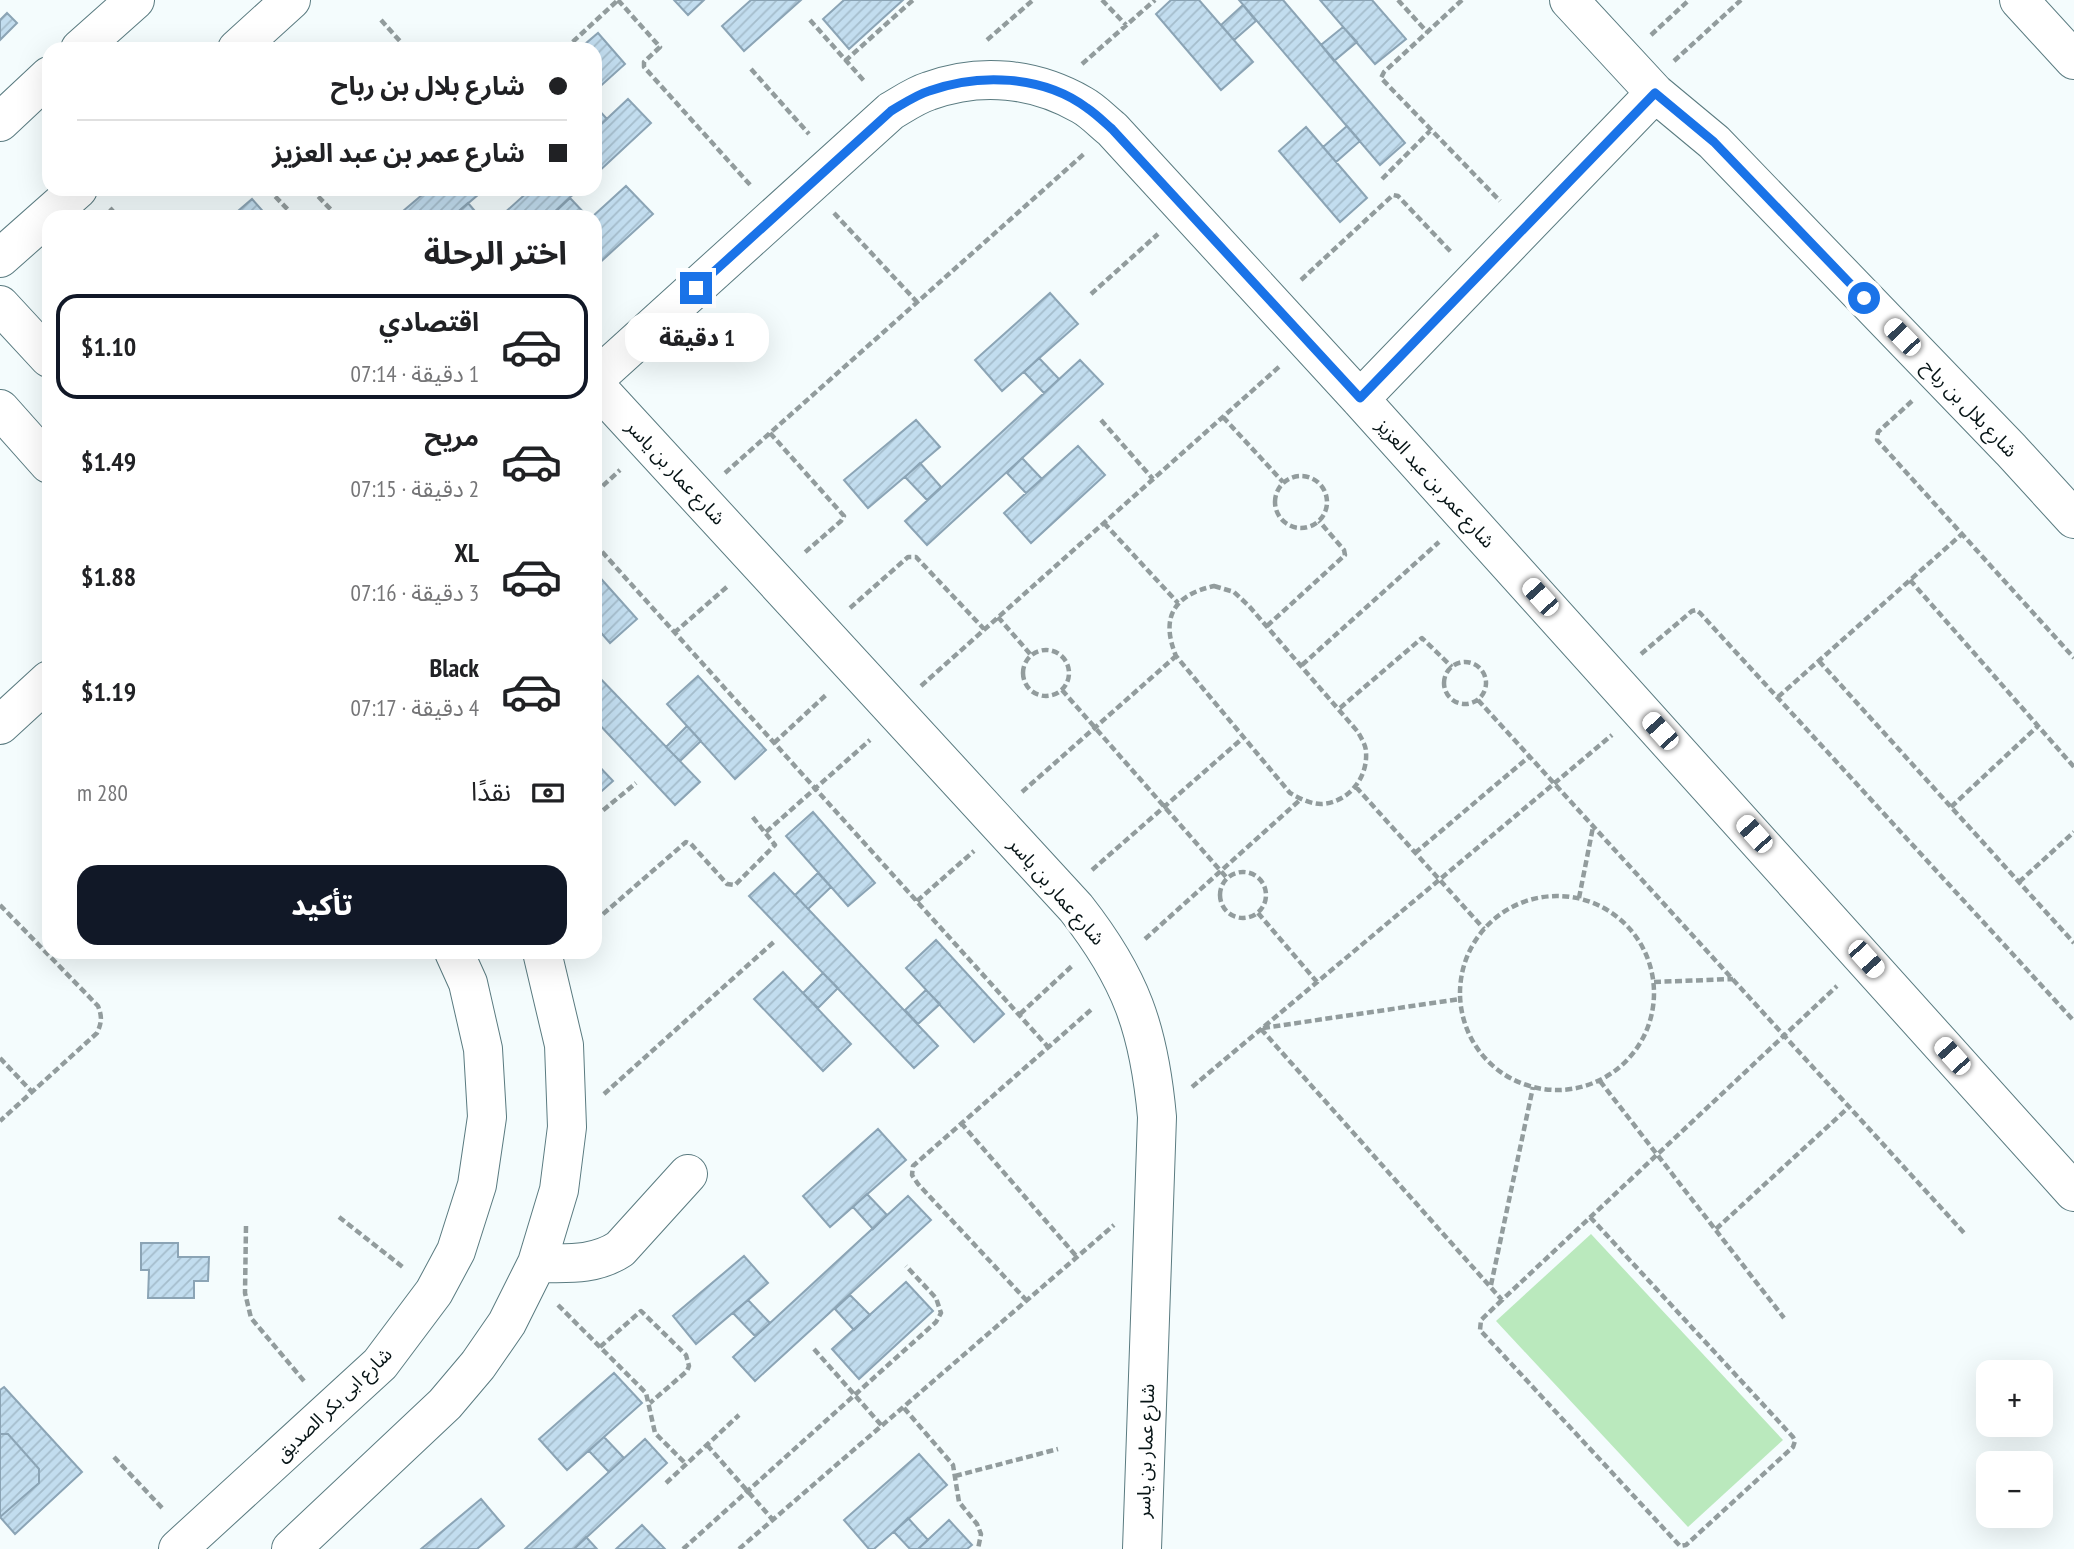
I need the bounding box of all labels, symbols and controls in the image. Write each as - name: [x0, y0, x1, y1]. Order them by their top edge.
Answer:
- text: شارع بلال بن رباح: [331, 69, 525, 102]
- text: شارع عمر بن عبد العزيز: [272, 136, 525, 169]
- text: اختر الرحلة: [424, 231, 567, 273]
- route end: [680, 272, 712, 304]
- route start: [1848, 282, 1880, 314]
- text: اقتصادي: [379, 305, 479, 338]
- callout: 1 دقيقة: [624, 312, 768, 362]
- icon: car: [500, 315, 563, 378]
- car: [1880, 315, 1925, 359]
- text: 1 دقيقة: [659, 323, 735, 352]
- text: $1.10: [81, 330, 136, 363]
- street label: شارع بلال بن رباح: [1916, 354, 2023, 463]
- text: 1 دقيقة · 07:14: [351, 359, 479, 388]
- street label: شارع عمر بن عبد العزيز: [1369, 413, 1500, 554]
- street label: شارع عمار بن ياسر: [619, 414, 731, 531]
- text: مريح: [424, 420, 479, 453]
- icon: car: [500, 430, 563, 493]
- text: $1.49: [81, 445, 136, 478]
- text: 2 دقيقة · 07:15: [351, 474, 479, 503]
- text: XL: [454, 536, 479, 569]
- icon: car: [500, 545, 563, 608]
- text: $1.88: [81, 560, 136, 593]
- car: [1519, 574, 1562, 620]
- text: 3 دقيقة · 07:16: [351, 578, 479, 607]
- text: Black: [429, 651, 479, 684]
- icon: car: [500, 660, 563, 723]
- text: $1.19: [81, 675, 136, 708]
- text: 4 دقيقة · 07:17: [351, 693, 479, 722]
- car: [1639, 708, 1682, 754]
- icon: cash: [529, 774, 567, 812]
- text: نقدًا: [471, 775, 511, 808]
- text: 280 m: [77, 778, 128, 807]
- car: [1733, 811, 1776, 857]
- street label: شارع عمار بن ياسر: [1002, 832, 1110, 951]
- button: تأكيد: [77, 865, 567, 945]
- car: [1845, 936, 1888, 982]
- car: [1931, 1033, 1974, 1079]
- street label: شارع ابى بكر الصديق: [269, 1342, 398, 1467]
- map controls: [1976, 1360, 2053, 1528]
- button: +: [1976, 1360, 2053, 1437]
- street label: شارع عمار بن ياسر: [1131, 1383, 1161, 1520]
- button: −: [1976, 1451, 2053, 1528]

